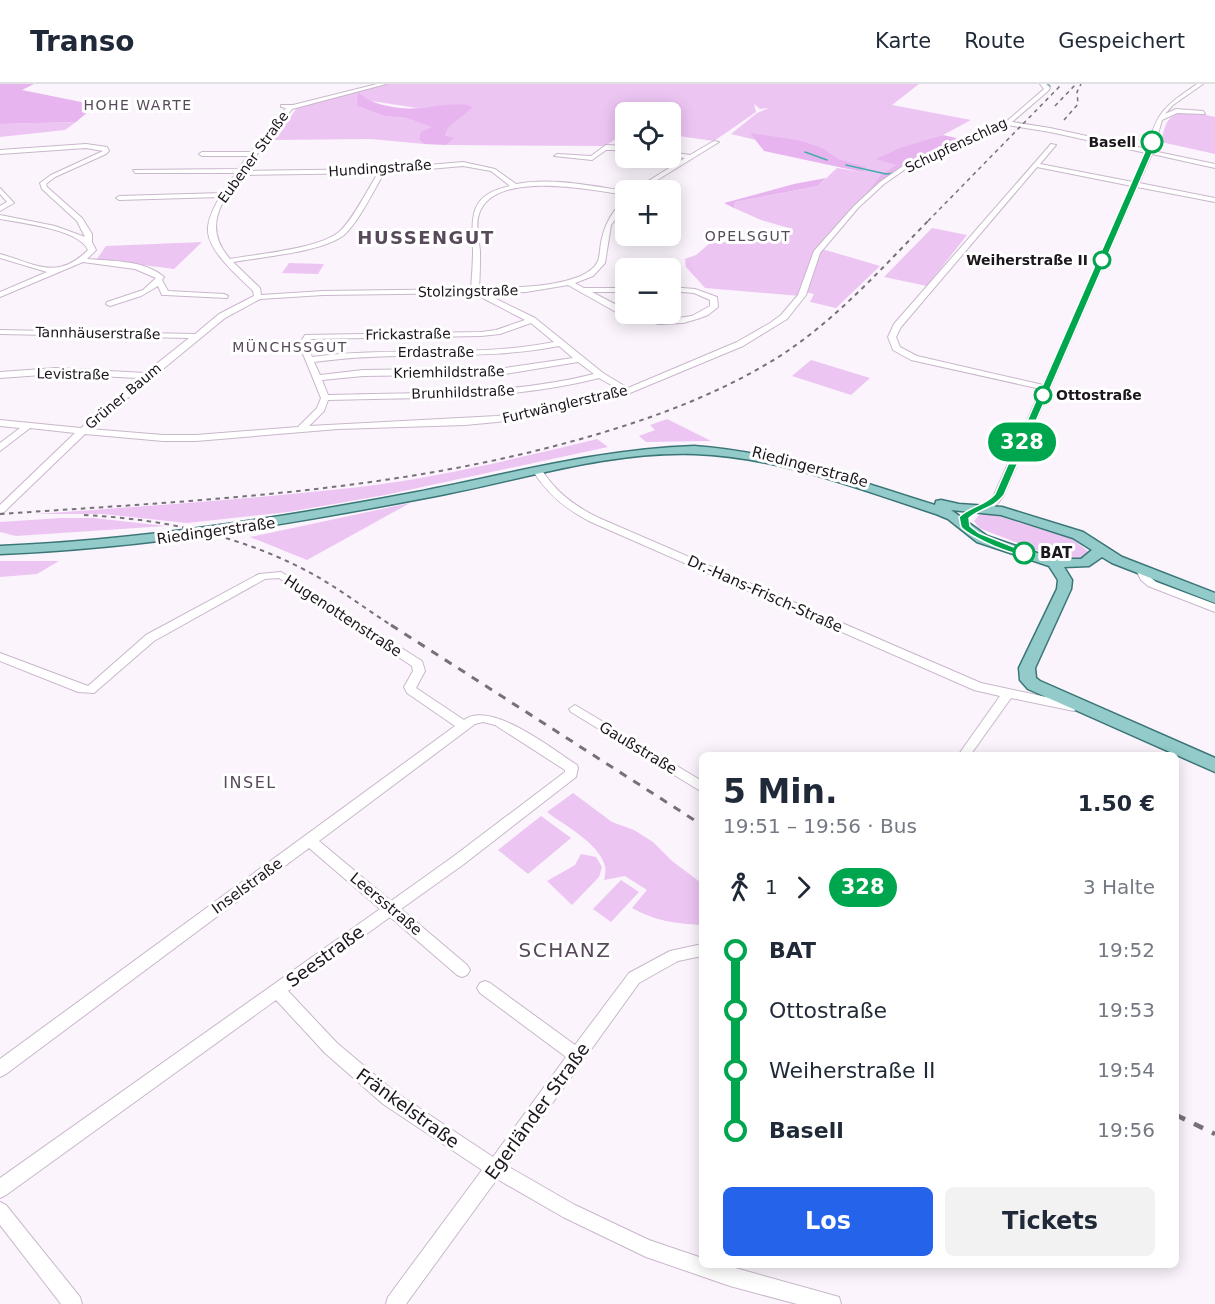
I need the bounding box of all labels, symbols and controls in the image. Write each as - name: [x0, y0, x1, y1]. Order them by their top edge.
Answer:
- text: Transo: [30, 25, 135, 58]
- text: Karte: [875, 29, 931, 53]
- text: Route: [964, 29, 1025, 53]
- text: Gespeichert: [1058, 29, 1185, 53]
- district label: HOHE WARTE: [83, 97, 193, 113]
- map controls: [615, 102, 681, 324]
- button: locate: [615, 102, 681, 168]
- street label: Eubener Straße: [214, 108, 292, 206]
- street label: Schupfenschlag: [902, 114, 1010, 176]
- marker: Basell: [1141, 131, 1163, 153]
- place label: Basell: [1088, 134, 1136, 150]
- street label: Hundingstraße: [328, 156, 432, 180]
- button: +: [615, 180, 681, 246]
- district label: HUSSENGUT: [357, 227, 495, 248]
- district label: OPELSGUT: [705, 228, 791, 244]
- marker: Weiherstraße II: [1093, 251, 1111, 269]
- place label: Weiherstraße II: [966, 252, 1088, 268]
- button: −: [615, 258, 681, 324]
- street label: Stolzingstraße: [418, 282, 518, 300]
- street label: Tannhäuserstraße: [34, 324, 161, 342]
- street label: Frickastraße: [365, 325, 451, 343]
- district label: MÜNCHSSGUT: [232, 338, 348, 355]
- street label: Erdastraße: [398, 344, 474, 360]
- street label: Grüner Baum: [82, 360, 164, 432]
- street label: Kriemhildstraße: [393, 363, 505, 381]
- street label: Levistraße: [36, 365, 110, 383]
- street label: Brunhildstraße: [411, 382, 515, 402]
- street label: Furtwänglerstraße: [501, 382, 629, 426]
- marker: Ottostraße: [1034, 386, 1052, 404]
- place label: Ottostraße: [1056, 387, 1142, 403]
- line badge: 328: [988, 422, 1056, 462]
- text: 328: [1000, 430, 1044, 454]
- street label: Riedingerstraße: [750, 443, 870, 491]
- street label: Riedingerstraße: [155, 514, 277, 548]
- marker: BAT: [1013, 542, 1035, 564]
- place label: BAT: [1040, 544, 1073, 562]
- street label: Dr.-Hans-Frisch-Straße: [685, 552, 845, 636]
- street label: Hugenottenstraße: [281, 571, 405, 661]
- street label: Gaußstraße: [596, 718, 680, 778]
- text: 5 Min.: [723, 772, 838, 811]
- district label: INSEL: [223, 773, 277, 792]
- text: 1.50 €: [1078, 791, 1155, 816]
- text: 19:51 – 19:56 · Bus: [723, 814, 917, 838]
- street label: Inselstraße: [208, 854, 286, 918]
- street label: Leersstraße: [346, 869, 426, 939]
- icon: walk: [723, 871, 756, 904]
- icon: forward: [787, 871, 820, 904]
- text: 1: [765, 875, 778, 899]
- text: 328: [841, 875, 885, 899]
- text: 3 Halte: [1083, 875, 1155, 899]
- street label: Seestraße: [282, 921, 368, 991]
- district label: SCHANZ: [518, 938, 612, 962]
- text: BAT: [769, 938, 816, 963]
- text: 19:52: [1097, 938, 1155, 962]
- text: Ottostraße: [769, 998, 887, 1023]
- text: 19:53: [1097, 998, 1155, 1022]
- street label: Egerländer Straße: [480, 1039, 594, 1183]
- text: Weiherstraße II: [769, 1058, 936, 1083]
- text: 19:54: [1097, 1058, 1155, 1082]
- street label: Fränkelstraße: [352, 1064, 464, 1152]
- text: Basell: [769, 1118, 844, 1143]
- text: 19:56: [1097, 1118, 1155, 1142]
- button: Los: [723, 1187, 933, 1256]
- button: Tickets: [945, 1187, 1155, 1256]

